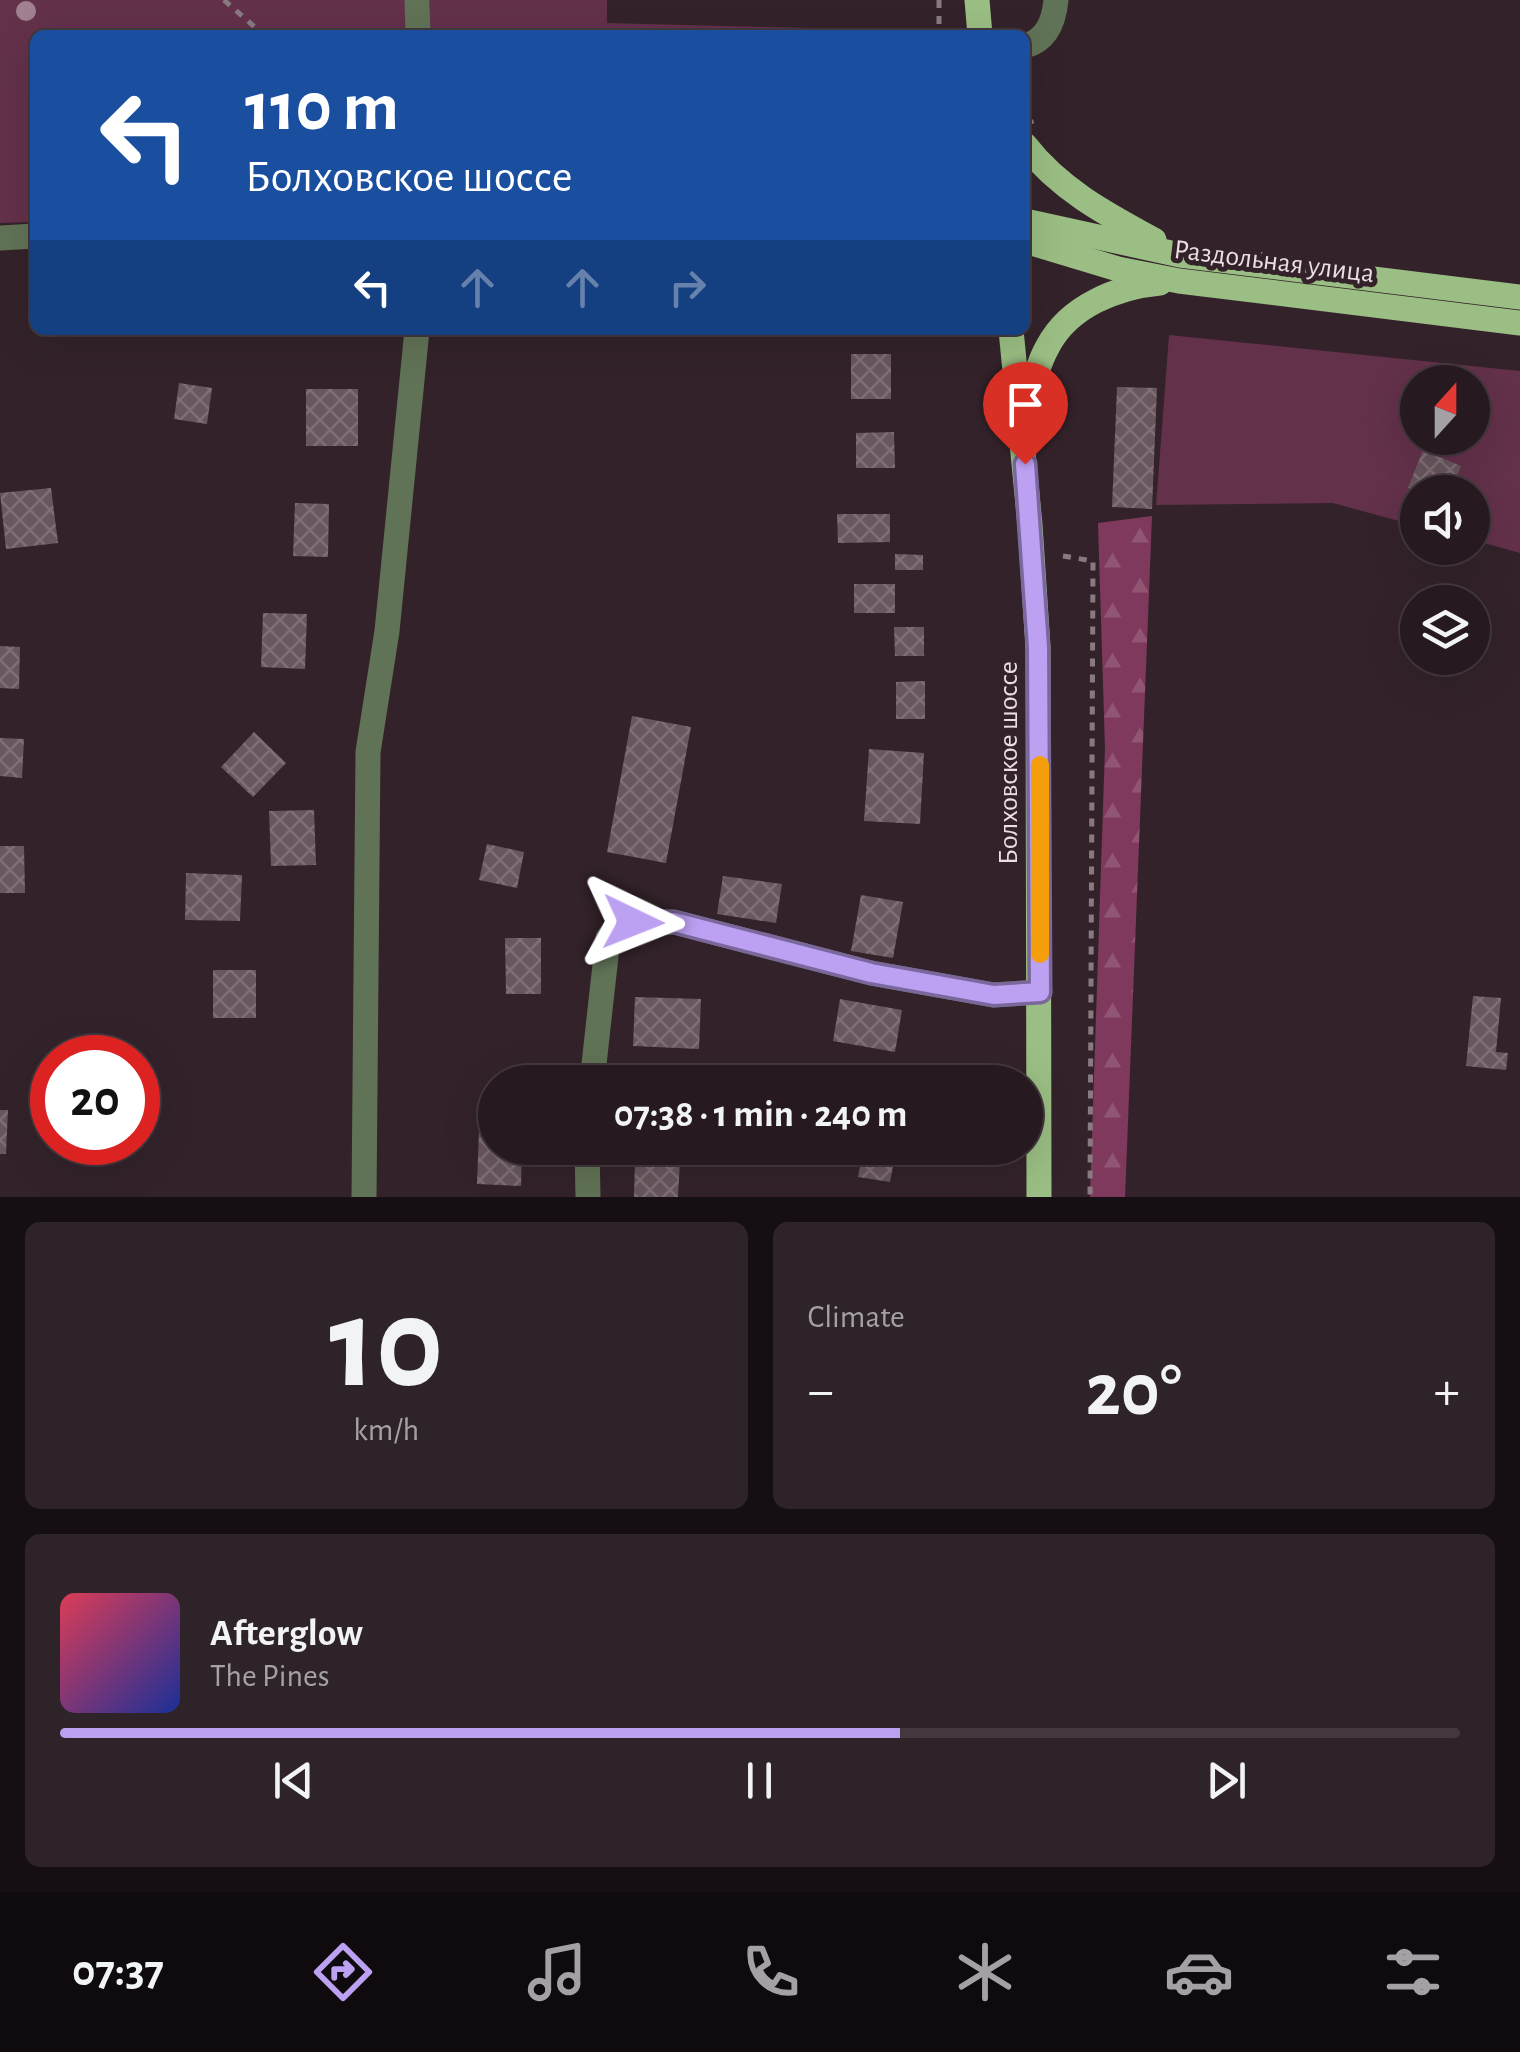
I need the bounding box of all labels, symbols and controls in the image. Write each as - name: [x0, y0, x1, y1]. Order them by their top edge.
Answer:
- icon: left: [80, 70, 210, 200]
- text: 110 m: [245, 73, 399, 143]
- text: Болховское шоссе: [245, 155, 573, 200]
- street label: Раздольная улица: [1172, 236, 1376, 288]
- icon: left: [345, 260, 400, 315]
- icon: ahead: [450, 260, 505, 315]
- icon: ahead: [555, 260, 610, 315]
- icon: right: [660, 260, 715, 315]
- pin: [983, 362, 1068, 465]
- north arrow: [1400, 365, 1490, 455]
- map controls: [1400, 365, 1490, 675]
- icon: arrive: [998, 377, 1053, 432]
- button: sound: [1400, 475, 1490, 565]
- button: layers: [1400, 585, 1490, 675]
- street label: Болховское шоссе: [995, 661, 1023, 865]
- position arrow: [581, 870, 685, 974]
- speed limit sign: 20: [30, 1035, 160, 1165]
- text: 07:38 · 1 min · 240 m: [614, 1096, 907, 1134]
- text: 10: [329, 1281, 444, 1411]
- text: Climate: [808, 1301, 905, 1333]
- text: 20°: [1086, 1354, 1182, 1429]
- text: −: [808, 1364, 834, 1419]
- text: +: [1434, 1364, 1460, 1419]
- text: km/h: [353, 1414, 419, 1446]
- text: Afterglow: [210, 1615, 363, 1653]
- text: The Pines: [210, 1660, 330, 1692]
- icon: previous: [266, 1753, 321, 1808]
- icon: pause: [732, 1753, 787, 1808]
- icon: next: [1199, 1753, 1254, 1808]
- icon: directions: [308, 1937, 378, 2007]
- icon: music: [522, 1937, 592, 2007]
- icon: phone: [736, 1937, 806, 2007]
- icon: climate: [950, 1937, 1020, 2007]
- icon: car: [1164, 1937, 1234, 2007]
- icon: filters: [1378, 1937, 1448, 2007]
- text: 07:37: [72, 1949, 164, 1994]

